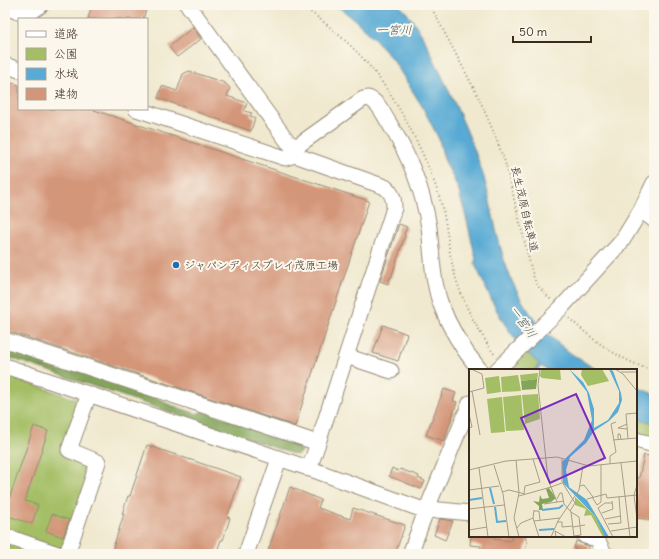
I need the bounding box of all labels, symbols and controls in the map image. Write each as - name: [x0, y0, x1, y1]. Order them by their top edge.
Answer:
- legend: [18, 18, 148, 110]
- scale bar: [513, 18, 591, 44]
- water label: 一宮川: [376, 22, 412, 37]
- text: 50 m: [519, 24, 548, 39]
- text: 道路: [54, 26, 78, 41]
- text: 公園: [54, 46, 78, 61]
- text: 水域: [54, 66, 78, 81]
- text: 建物: [54, 86, 78, 101]
- street label: 長生茂原自転車道: [508, 165, 542, 253]
- place label: ジャパンディスプレイ茂原工場: [184, 258, 338, 272]
- marker: ジャパンディスプレイ茂原工場: [171, 260, 181, 270]
- water label: 一宮川: [507, 303, 540, 341]
- inset map: [469, 369, 637, 537]

